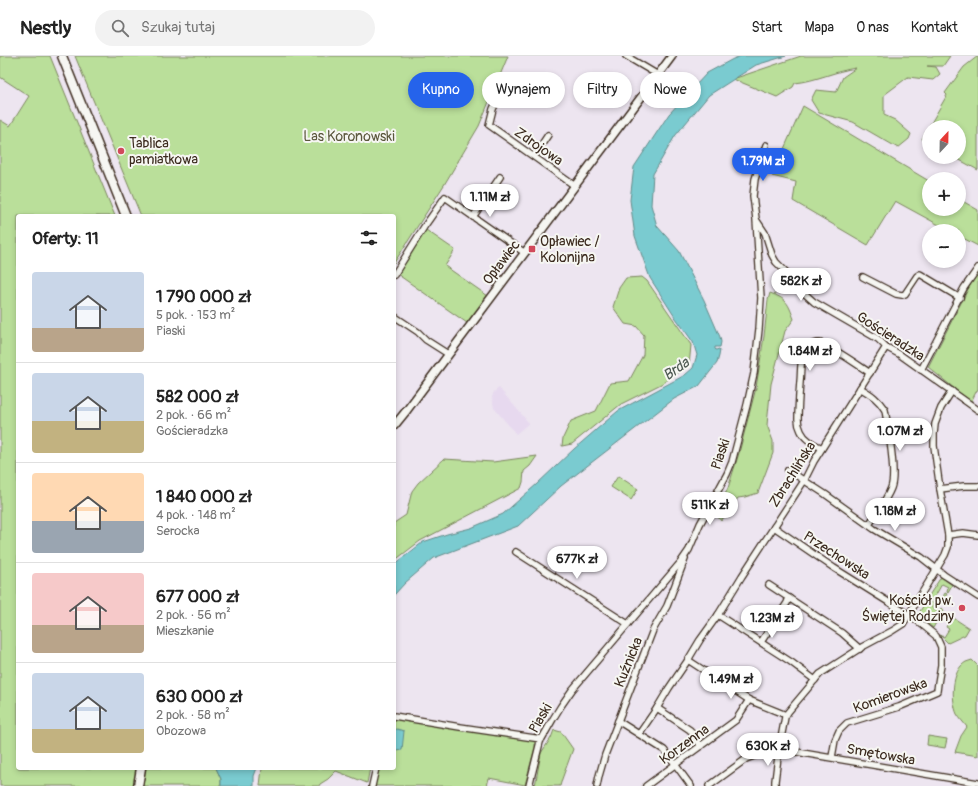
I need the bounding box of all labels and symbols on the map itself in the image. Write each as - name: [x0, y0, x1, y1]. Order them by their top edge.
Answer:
- north arrow: [922, 120, 966, 164]
- street label: Zdrojowa: [511, 124, 566, 169]
- park label: Las Koronowski: [303, 128, 395, 145]
- place label: Tablica pamiatkowa: [129, 135, 198, 168]
- marker: Tablica pamiatkowa: [116, 146, 126, 156]
- pin: 1.79M zł: [722, 148, 804, 182]
- pin: 1.11M zł: [449, 184, 531, 218]
- place label: Opławiec / Kolonijna: [540, 233, 600, 266]
- street label: Opławiec: [479, 237, 524, 288]
- marker: Opławiec / Kolonijna: [527, 244, 537, 254]
- pin: 582K zł: [764, 268, 838, 302]
- street label: Gościeradzka: [854, 308, 928, 365]
- pin: 1.84M zł: [769, 338, 851, 372]
- water label: Brda: [659, 353, 694, 385]
- pin: 1.07M zł: [859, 418, 941, 452]
- street label: Piaski: [707, 436, 734, 472]
- street label: Zbrachlińska: [766, 438, 819, 510]
- pin: 511K zł: [673, 492, 747, 526]
- pin: 1.18M zł: [854, 498, 936, 532]
- street label: Przechowska: [800, 528, 873, 583]
- pin: 677K zł: [540, 546, 614, 580]
- place label: Kościół pw. Świętej Rodziny: [862, 592, 954, 625]
- marker: Kościół pw. Świętej Rodziny: [957, 603, 967, 613]
- pin: 1.23M zł: [731, 605, 813, 639]
- street label: Kuźnicka: [611, 635, 646, 690]
- pin: 1.49M zł: [690, 666, 772, 700]
- street label: Komierowska: [851, 674, 930, 717]
- street label: Piaski: [525, 700, 556, 736]
- street label: Korzenna: [656, 721, 712, 768]
- pin: 630K zł: [731, 733, 805, 767]
- street label: Smętowska: [845, 740, 916, 769]

